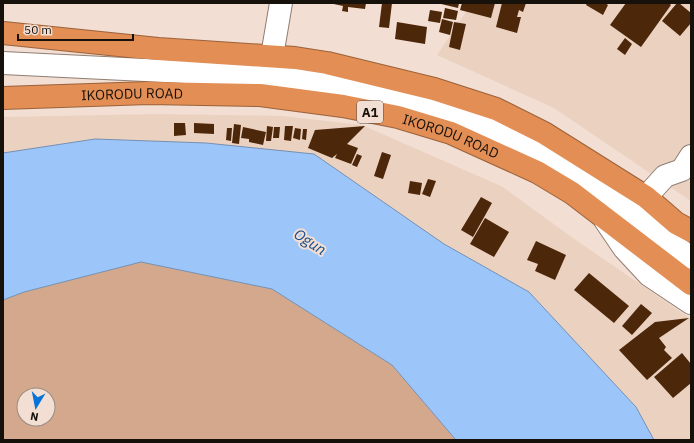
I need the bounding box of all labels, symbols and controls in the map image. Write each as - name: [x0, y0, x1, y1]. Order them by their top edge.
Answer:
- scale bar: [18, 16, 133, 42]
- text: 50 m: [24, 22, 52, 37]
- street label: IKORODU ROAD: [81, 84, 183, 104]
- road number: A1: [357, 101, 383, 123]
- street label: IKORODU ROAD: [400, 110, 502, 163]
- water label: Ogun: [291, 224, 330, 259]
- north arrow: [16, 387, 56, 427]
- text: N: [29, 409, 39, 424]

